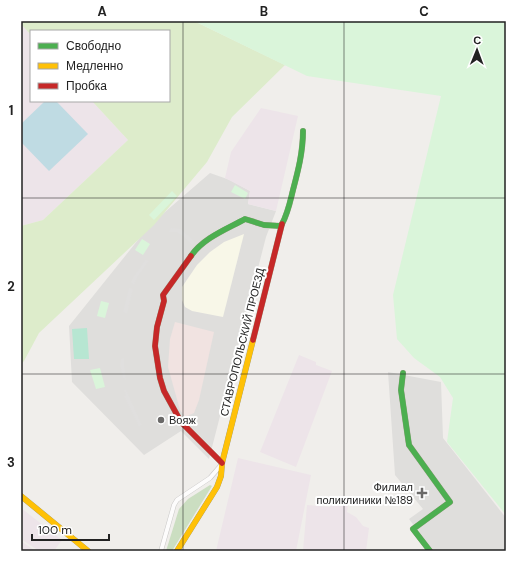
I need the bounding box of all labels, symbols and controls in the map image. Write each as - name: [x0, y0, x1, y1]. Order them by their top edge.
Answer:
- text: A: [97, 3, 107, 20]
- text: B: [260, 3, 268, 20]
- text: C: [419, 3, 429, 20]
- legend: [30, 30, 170, 102]
- north arrow: [457, 30, 497, 70]
- text: С: [473, 33, 481, 47]
- text: Свободно: [66, 38, 121, 54]
- text: Медленно: [66, 58, 123, 74]
- text: Пробка: [66, 78, 107, 94]
- text: 1: [9, 102, 13, 119]
- street label: СТАВРОПОЛЬСКИЙ ПРОЕЗД: [217, 266, 267, 418]
- text: 2: [7, 278, 15, 295]
- place label: Вояж: [169, 413, 196, 427]
- marker: Вояж: [156, 415, 166, 425]
- text: 3: [7, 454, 15, 471]
- place label: Филиал поликлиники №189: [316, 480, 413, 507]
- marker: Филиал поликлиники №189: [416, 487, 428, 499]
- scale bar: [32, 516, 109, 542]
- text: 100 m: [38, 522, 72, 538]

